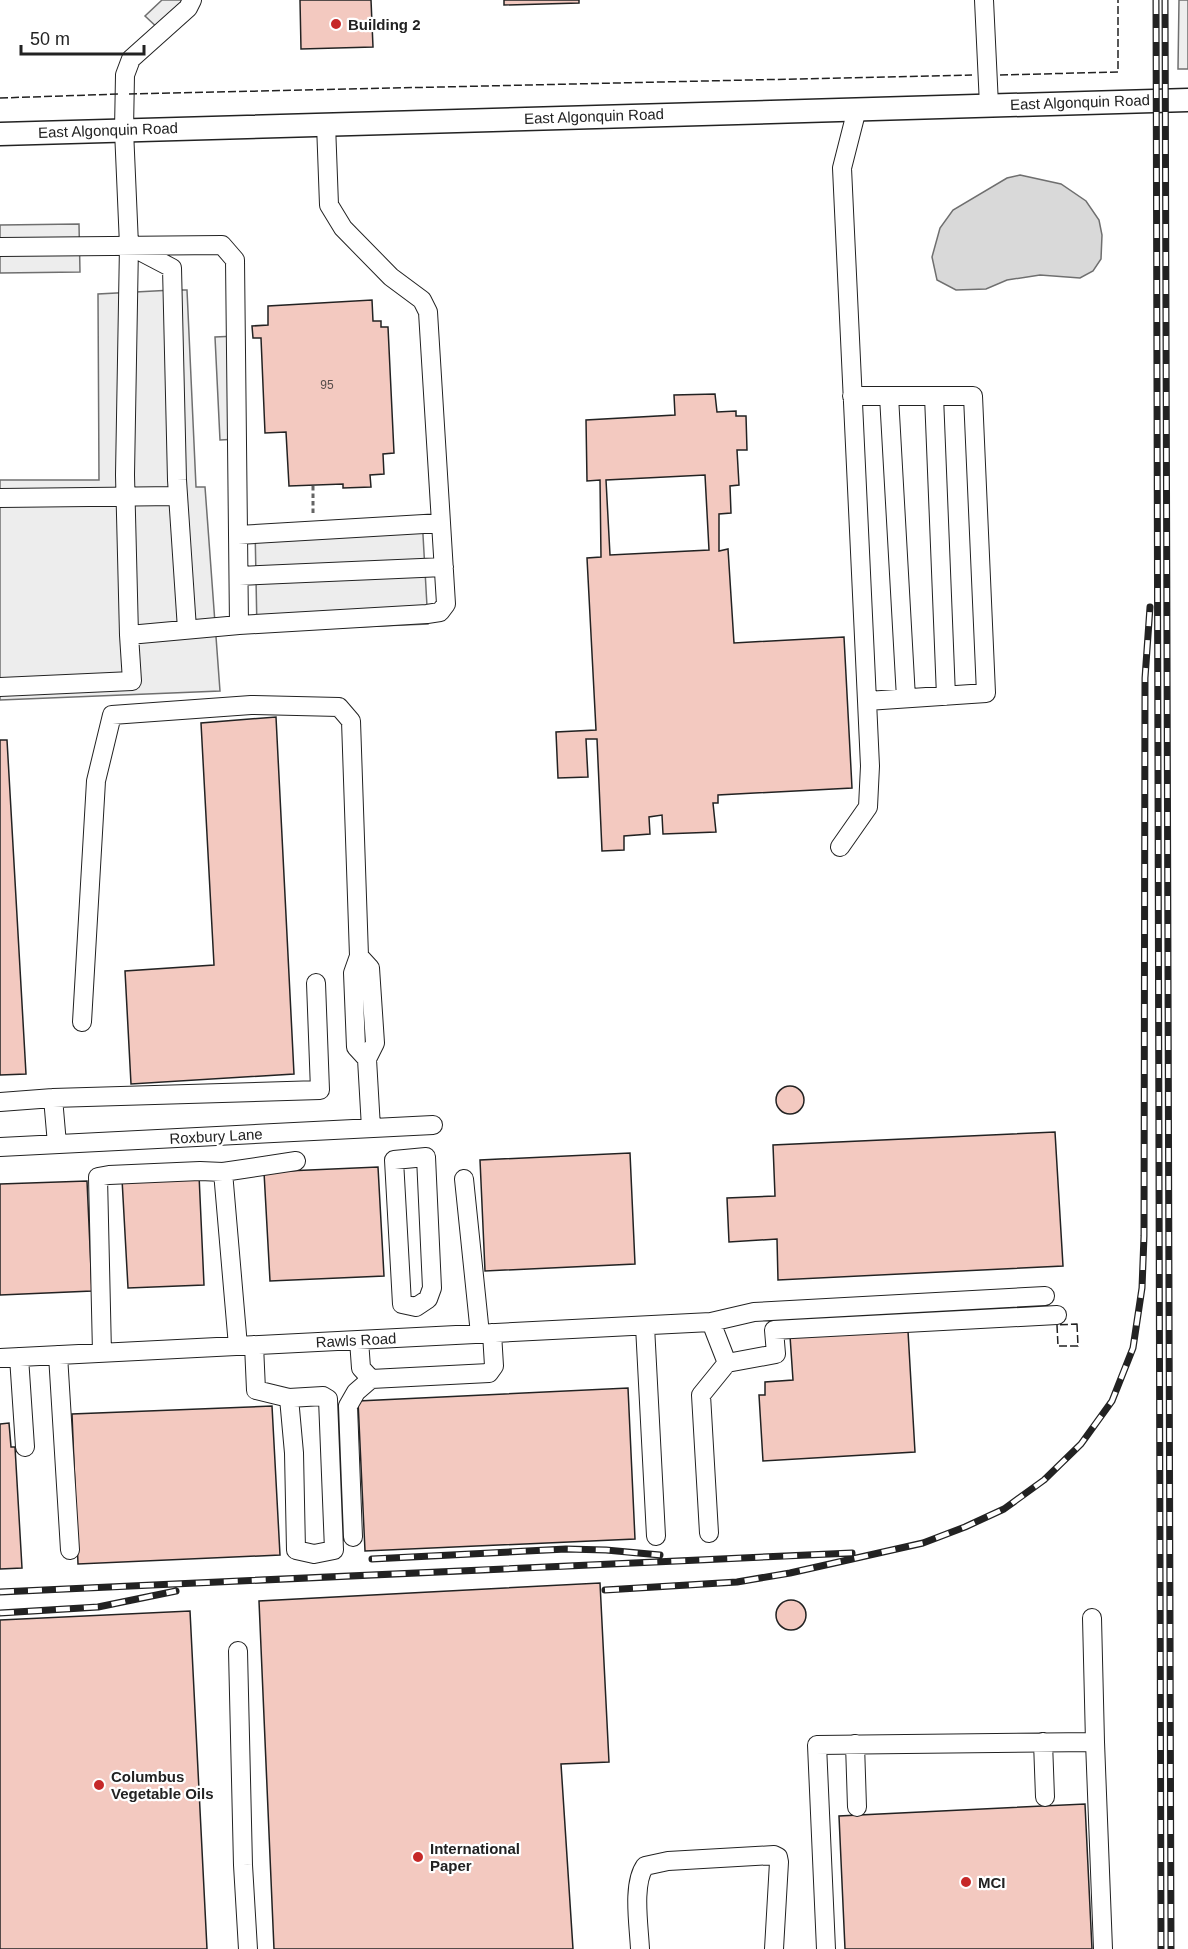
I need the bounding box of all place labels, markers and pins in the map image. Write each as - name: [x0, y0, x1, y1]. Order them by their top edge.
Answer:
- place label: Building 2: [348, 16, 421, 33]
- marker: Building 2: [329, 17, 343, 31]
- place label: Columbus Vegetable Oils: [111, 1768, 214, 1802]
- marker: Columbus Vegetable Oils: [92, 1778, 106, 1792]
- place label: International Paper: [430, 1840, 520, 1874]
- marker: International Paper: [411, 1850, 425, 1864]
- place label: MCI: [978, 1874, 1006, 1891]
- marker: MCI: [959, 1875, 973, 1889]

